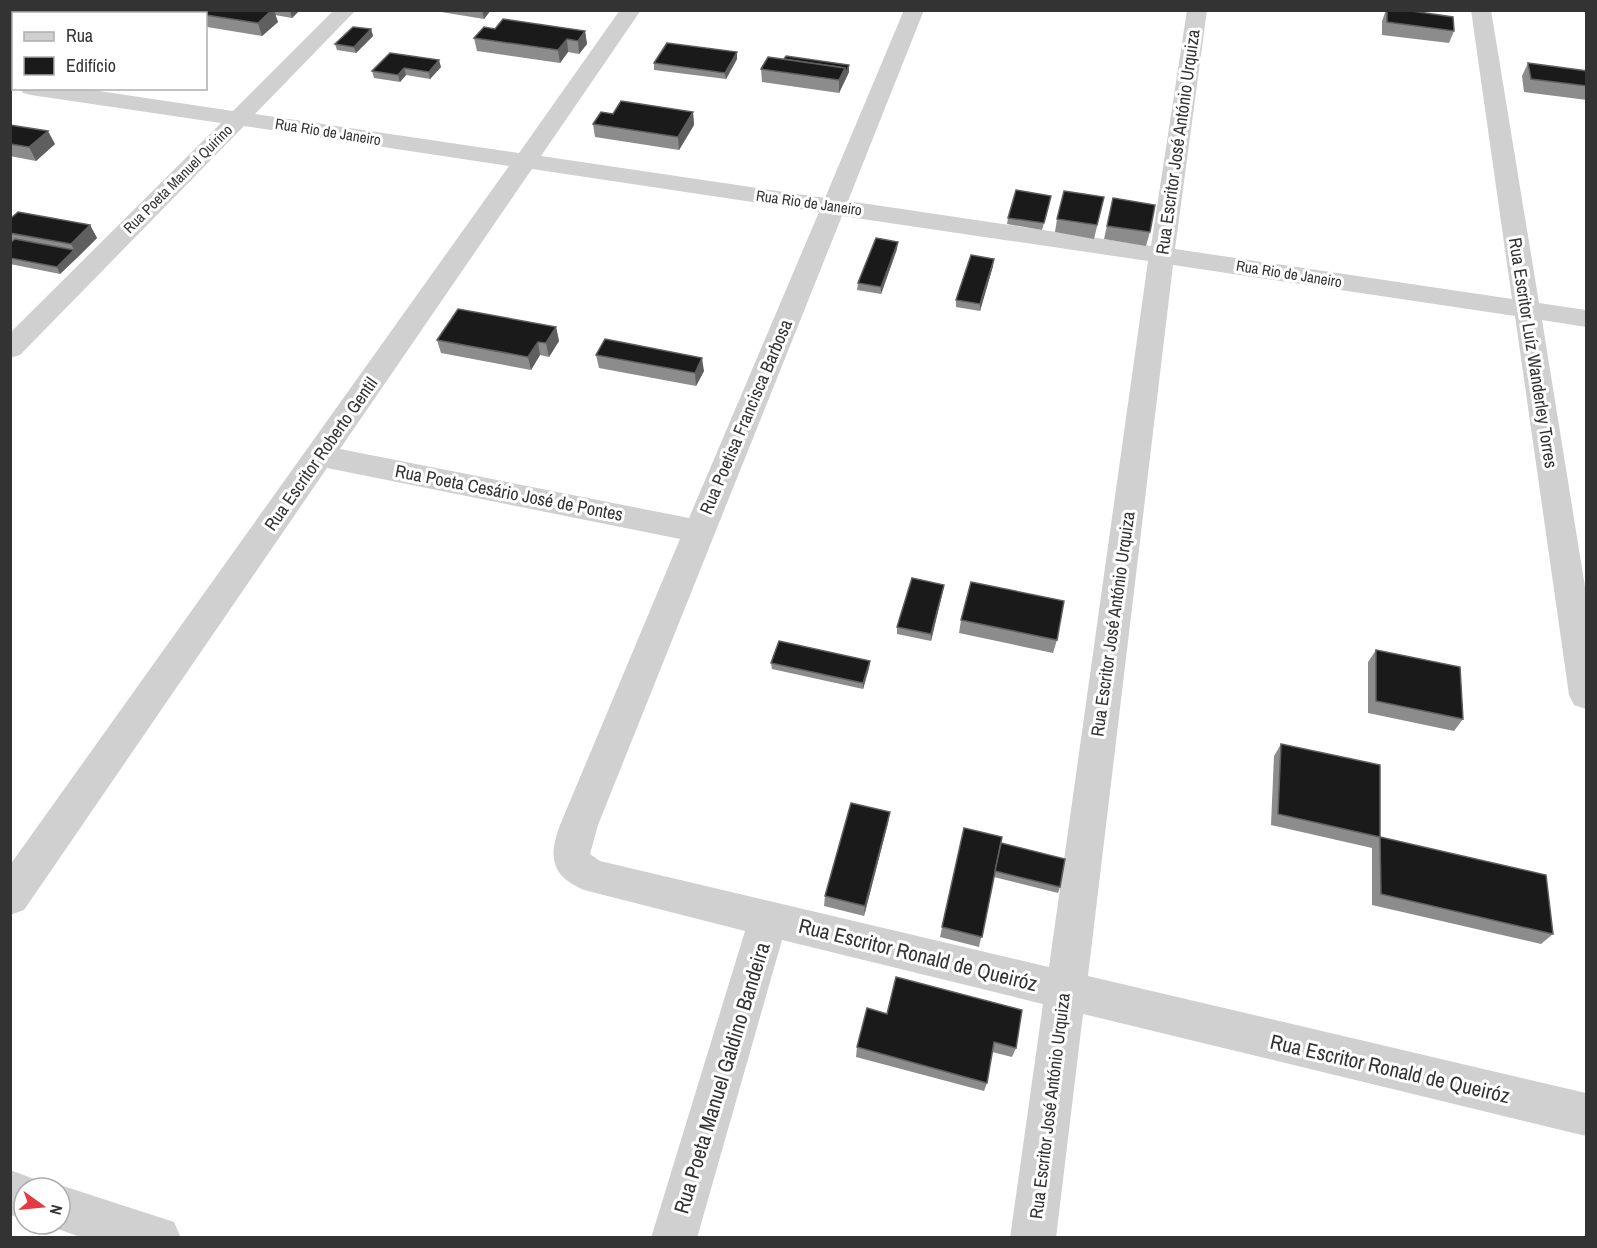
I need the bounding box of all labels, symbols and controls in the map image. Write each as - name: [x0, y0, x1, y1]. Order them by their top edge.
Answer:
- legend: [12, 12, 207, 90]
- text: Rua: [66, 23, 93, 48]
- street label: Rua Escritor José António Urquiza: [1149, 28, 1206, 256]
- text: Edifício: [66, 53, 116, 78]
- street label: Rua Rio de Janeiro: [274, 113, 383, 150]
- street label: Rua Poeta Manuel Quirino: [118, 119, 237, 238]
- street label: Rua Rio de Janeiro: [755, 185, 864, 220]
- street label: Rua Escritor Luíz Wanderley Torres: [1503, 236, 1564, 470]
- street label: Rua Rio de Janeiro: [1235, 255, 1344, 292]
- street label: Rua Poetisa Francisca Barbosa: [693, 316, 798, 518]
- street label: Rua Escritor Roberto Gentil: [258, 372, 383, 535]
- street label: Rua Poeta Cesário José de Pontes: [393, 458, 625, 527]
- street label: Rua Escritor José António Urquiza: [1084, 510, 1141, 738]
- street label: Rua Escritor Ronald de Queiróz: [796, 911, 1041, 998]
- street label: Rua Poeta Manuel Galdino Bandeira: [666, 938, 777, 1217]
- street label: Rua Escritor José António Urquiza: [1023, 992, 1076, 1220]
- street label: Rua Escritor Ronald de Queiróz: [1267, 1027, 1513, 1110]
- north arrow: [12, 1176, 72, 1236]
- text: N: [45, 1202, 68, 1217]

